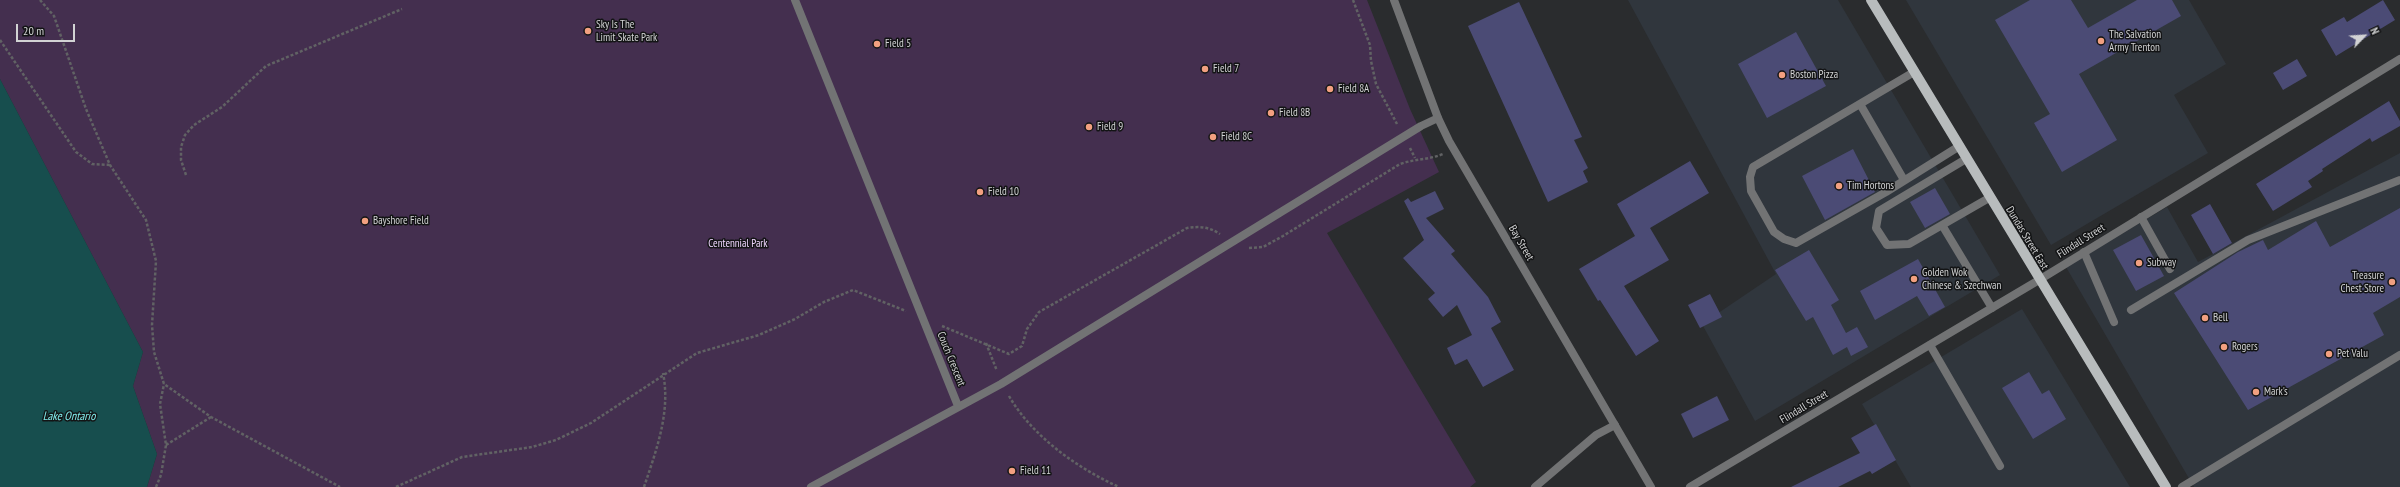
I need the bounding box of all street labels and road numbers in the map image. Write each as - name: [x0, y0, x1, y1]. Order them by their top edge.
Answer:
- street label: Dundas Street East: [2003, 204, 2051, 272]
- street label: Flindall Street: [2055, 221, 2107, 261]
- street label: Bay Street: [1506, 223, 1536, 263]
- street label: Couch Crescent: [934, 330, 968, 388]
- street label: Flindall Street: [1778, 388, 1830, 426]

